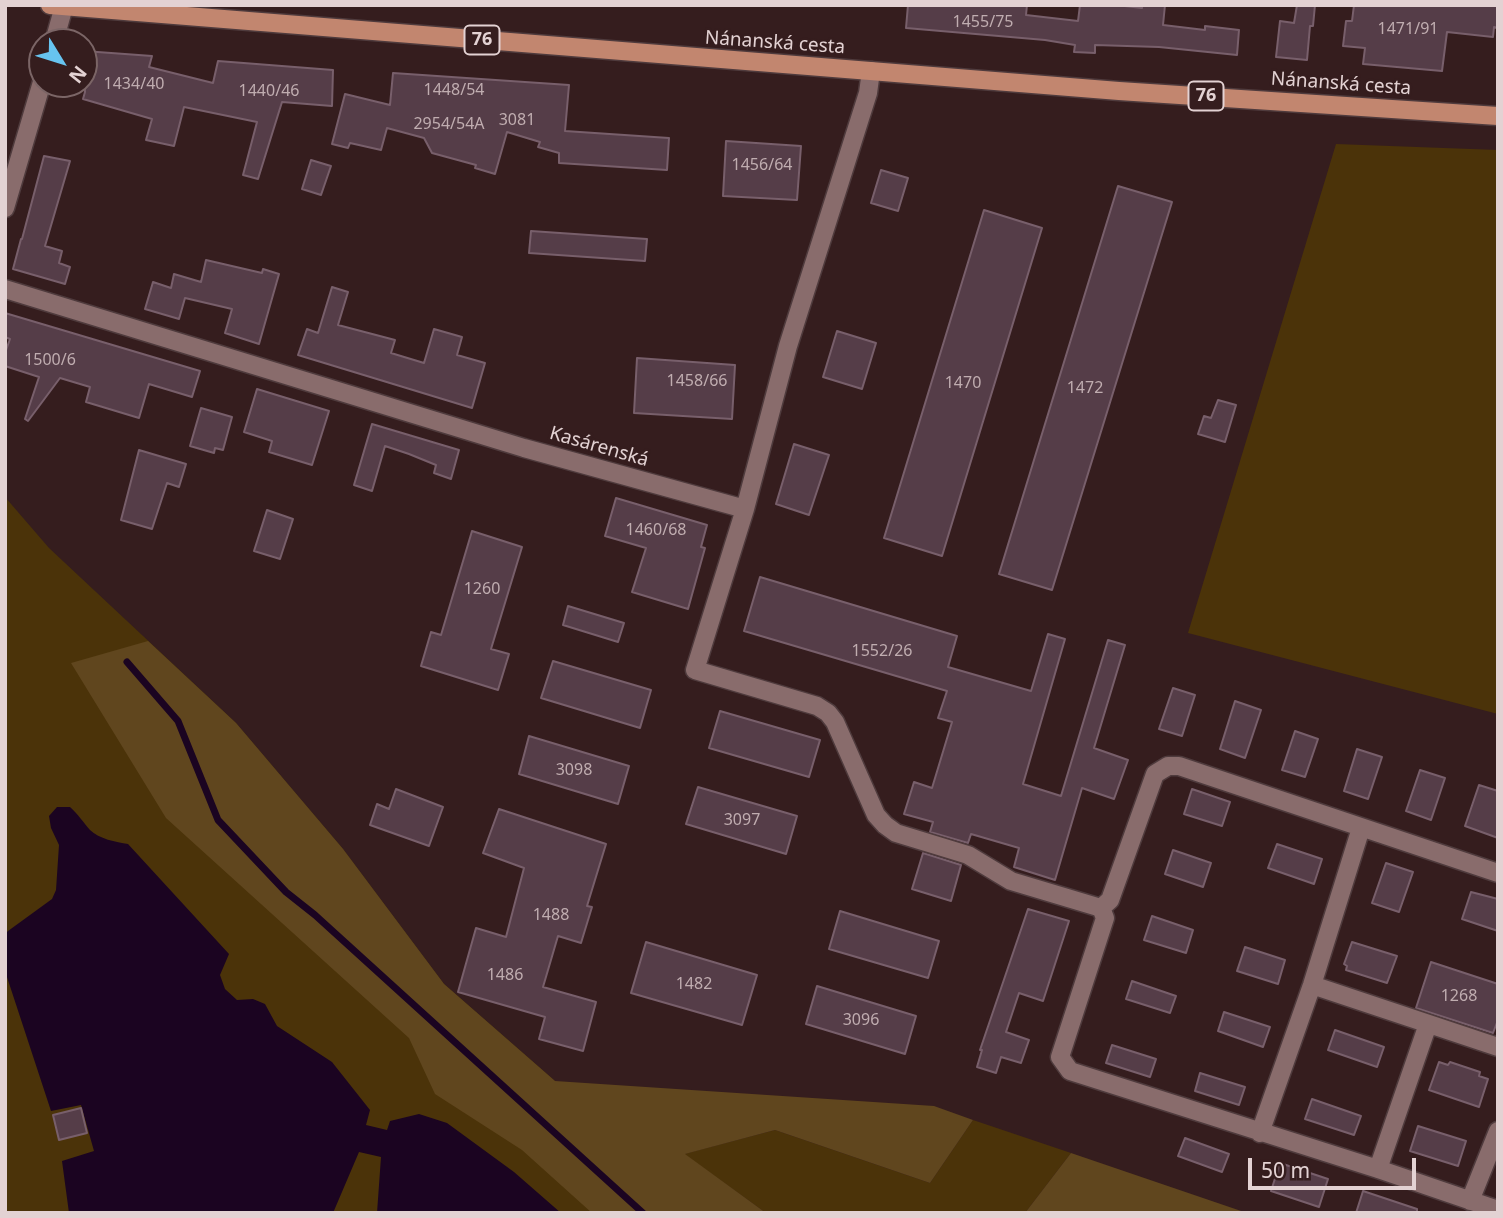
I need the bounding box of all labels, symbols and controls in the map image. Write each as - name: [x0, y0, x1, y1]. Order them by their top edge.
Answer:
- house number: 1455/75: [953, 12, 1013, 32]
- house number: 1471/91: [1378, 19, 1438, 39]
- road number: 76: [464, 26, 500, 55]
- street label: Nánanská cesta: [704, 27, 846, 59]
- north arrow: [28, 28, 98, 98]
- text: N: [63, 61, 93, 89]
- street label: Nánanská cesta: [1270, 68, 1412, 100]
- house number: 1434/40: [104, 74, 164, 94]
- house number: 1448/54: [424, 80, 484, 100]
- house number: 1440/46: [239, 81, 299, 101]
- road number: 76: [1188, 82, 1224, 110]
- house number: 3081: [499, 110, 535, 130]
- house number: 2954/54A: [413, 114, 485, 134]
- house number: 1456/64: [732, 155, 792, 175]
- house number: 1500/6: [24, 350, 76, 370]
- house number: 1458/66: [667, 371, 727, 391]
- house number: 1470: [945, 373, 981, 393]
- house number: 1472: [1067, 378, 1103, 398]
- street label: Kasárenská: [547, 422, 651, 472]
- house number: 1460/68: [626, 520, 686, 540]
- house number: 1260: [464, 579, 500, 599]
- house number: 1552/26: [852, 641, 912, 661]
- house number: 3098: [556, 760, 592, 780]
- house number: 3097: [724, 810, 760, 830]
- house number: 1488: [533, 905, 569, 925]
- house number: 1486: [487, 965, 523, 985]
- house number: 1482: [676, 974, 712, 994]
- house number: 1268: [1441, 986, 1477, 1006]
- house number: 3096: [843, 1010, 879, 1030]
- scale bar: [1251, 1144, 1419, 1188]
- text: 50 m: [1261, 1156, 1310, 1184]

